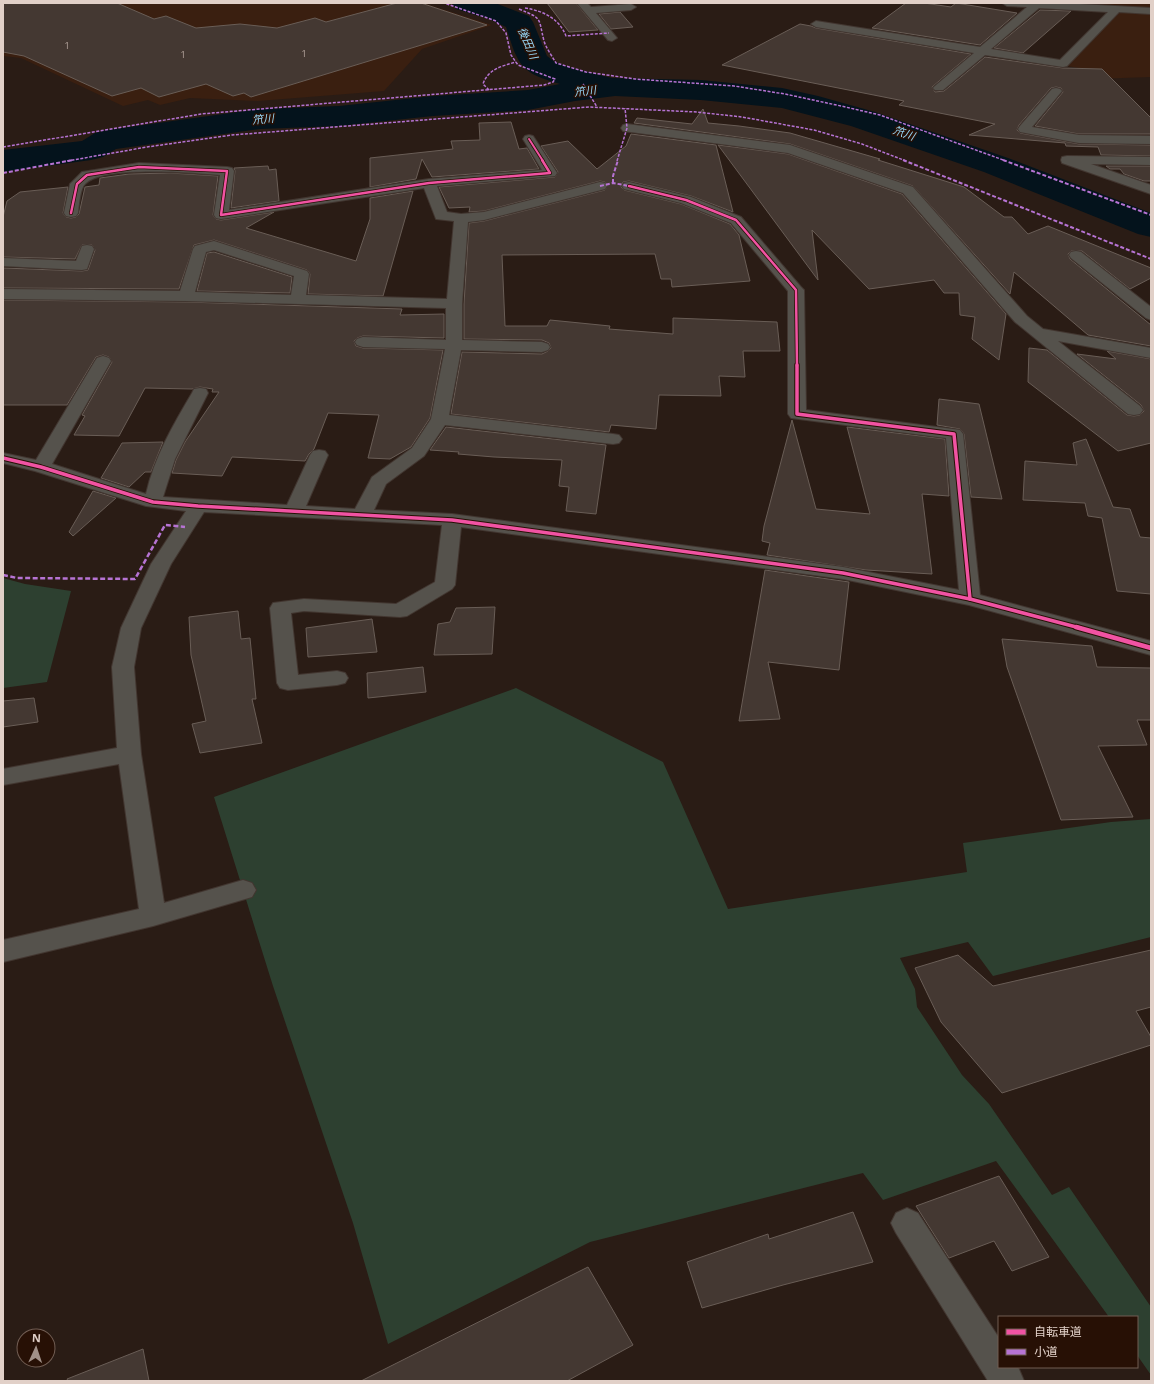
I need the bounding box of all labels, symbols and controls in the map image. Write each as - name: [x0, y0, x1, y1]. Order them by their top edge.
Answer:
- water label: 後田川: [515, 25, 542, 62]
- house number: 1: [64, 39, 70, 52]
- house number: 1: [301, 47, 307, 60]
- house number: 1: [180, 48, 186, 61]
- water label: 笊川: [573, 82, 598, 99]
- water label: 笊川: [251, 110, 276, 127]
- water label: 笊川: [891, 122, 918, 144]
- legend: [998, 1316, 1138, 1368]
- text: 自転車道: [1034, 1323, 1082, 1340]
- north arrow: [16, 1328, 56, 1368]
- text: N: [32, 1330, 41, 1345]
- text: 小道: [1034, 1343, 1058, 1360]

